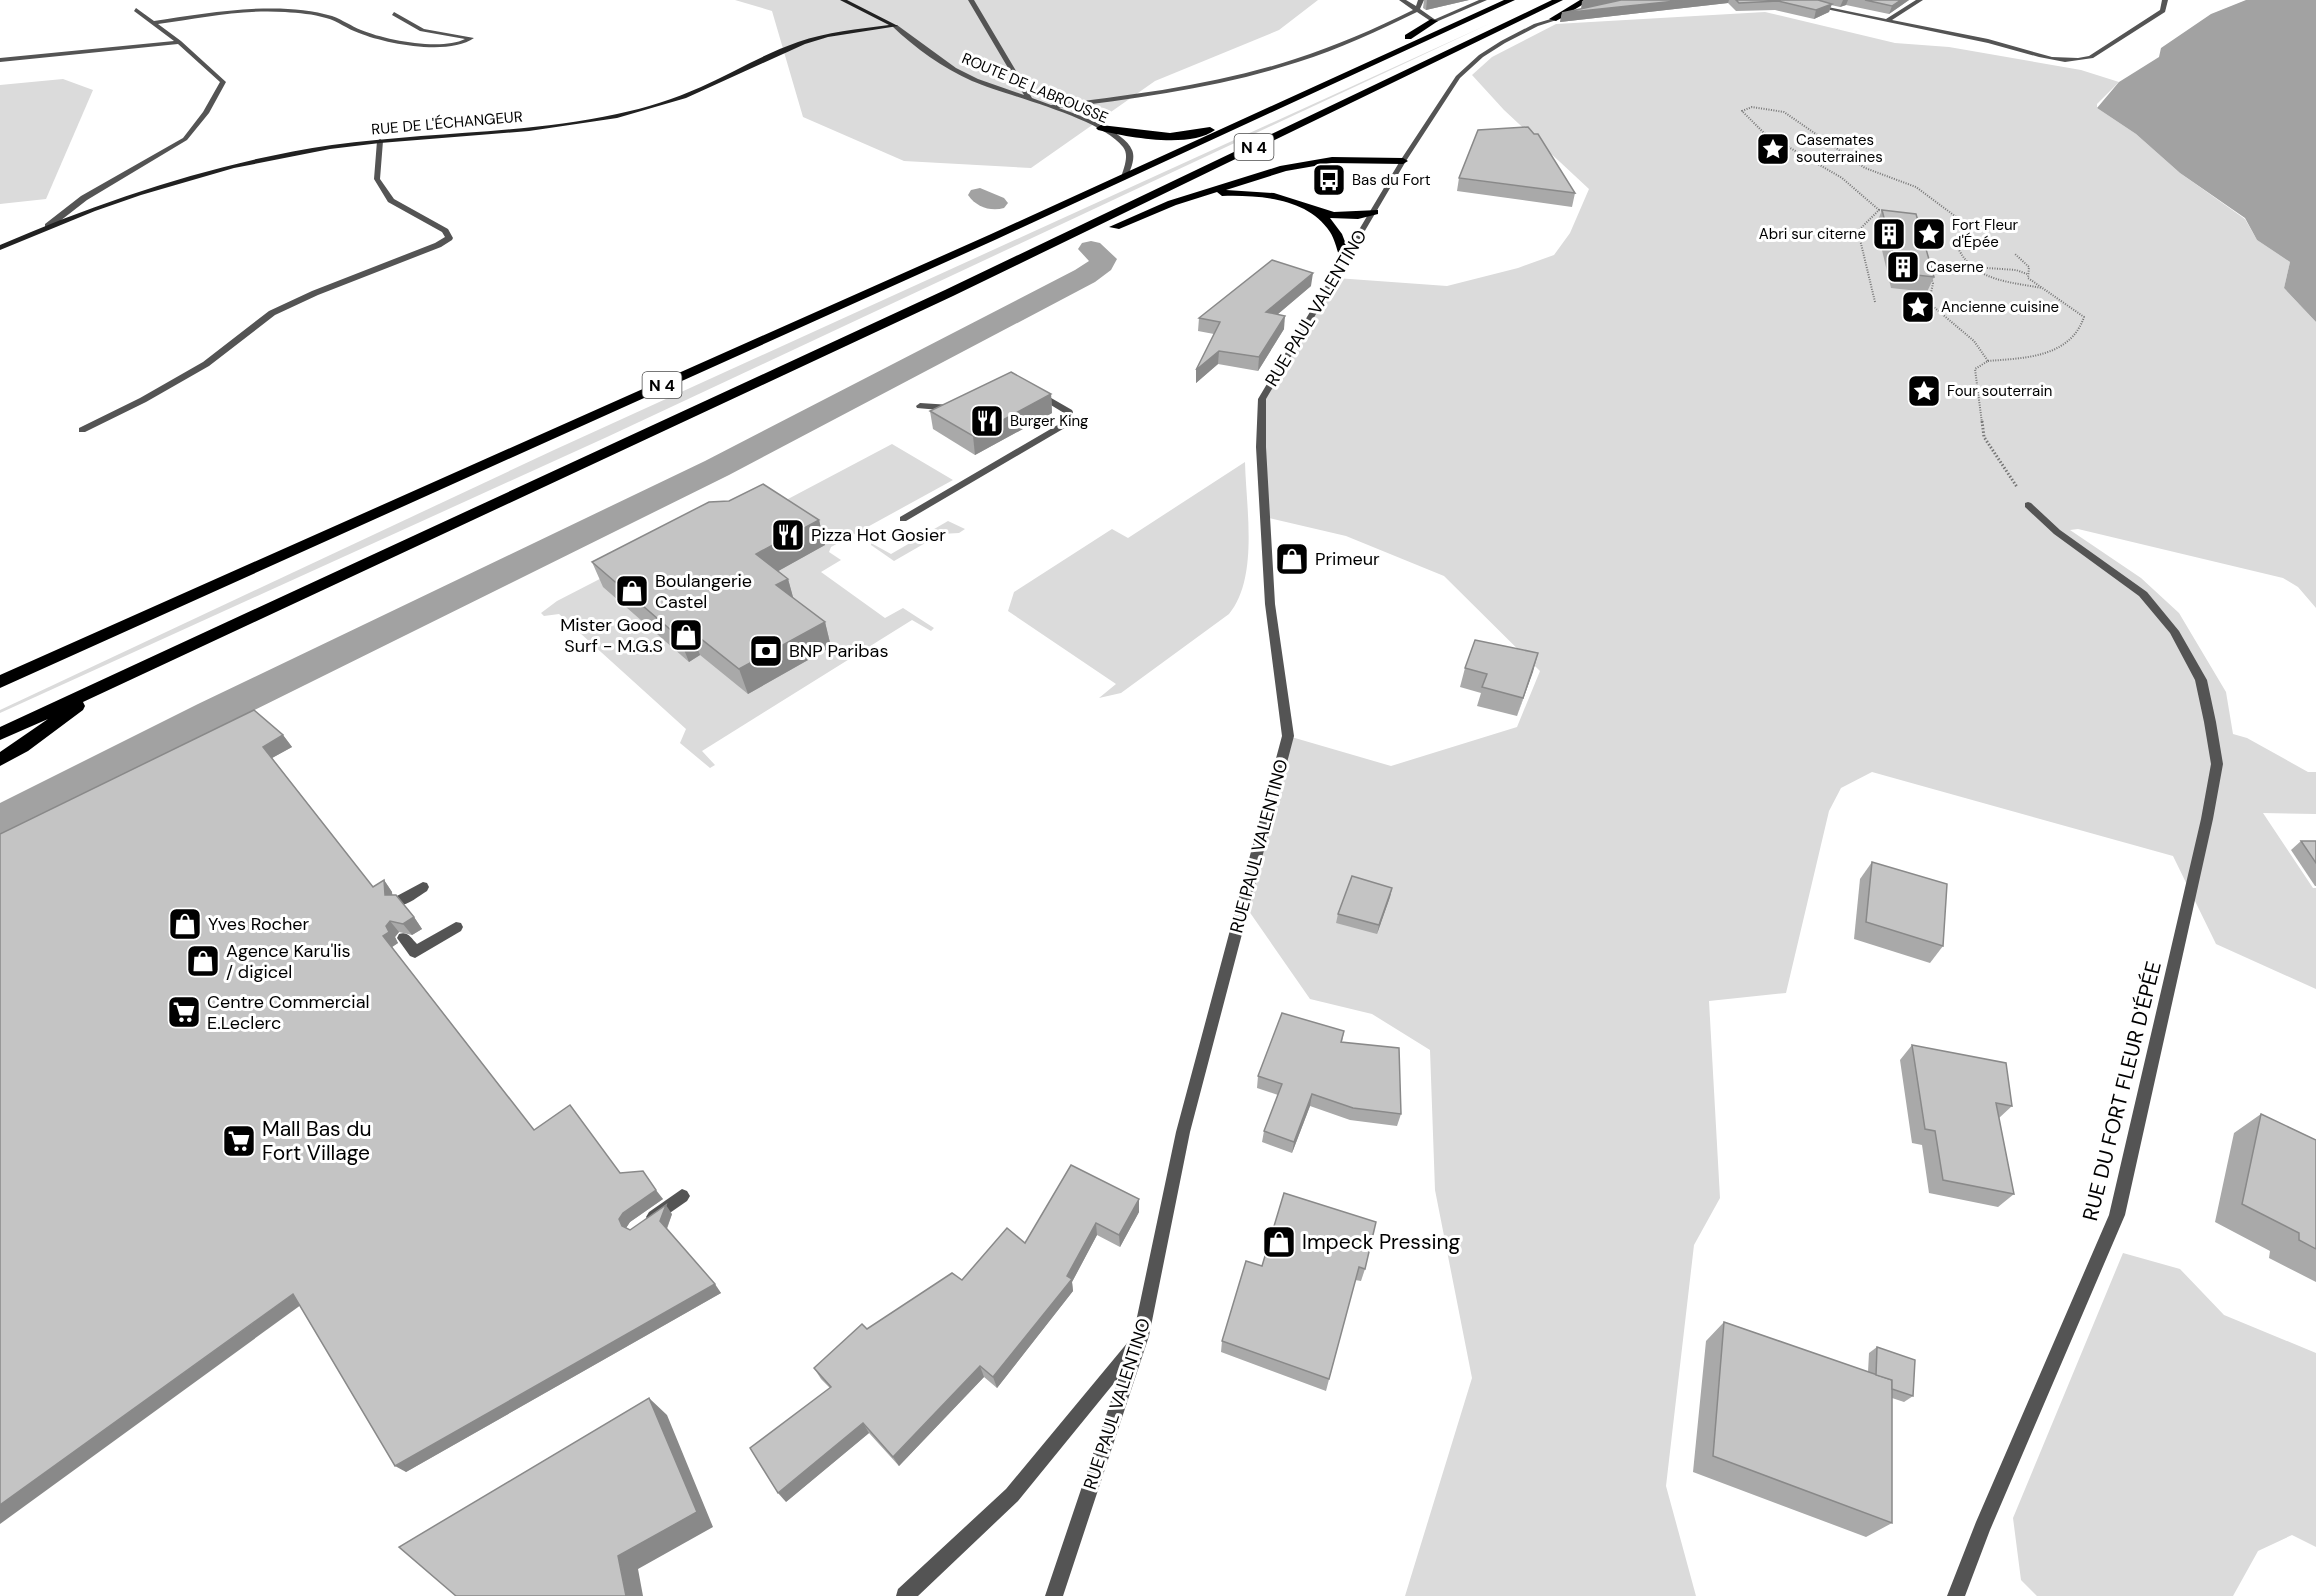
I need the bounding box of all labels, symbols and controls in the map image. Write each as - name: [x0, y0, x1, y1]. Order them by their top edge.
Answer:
- street label: ROUTE DE LABROUSSE: [959, 48, 1111, 128]
- street label: RUE DE L'ÉCHANGEUR: [371, 106, 524, 140]
- place label: Casemates souterraines: [1796, 130, 1883, 167]
- place icon: Casemates souterraines: [1755, 131, 1791, 167]
- road number: N 4: [1234, 134, 1274, 160]
- bus stop icon: Bas du Fort: [1311, 162, 1347, 198]
- place label: Bas du Fort: [1352, 170, 1431, 190]
- place label: Fort Fleur d'Épée: [1952, 215, 2019, 252]
- building icon: Abri sur citerne: [1871, 216, 1907, 252]
- place icon: Fort Fleur d'Épée: [1911, 216, 1947, 252]
- place label: Abri sur citerne: [1759, 224, 1866, 244]
- street label: RUE PAUL VALENTINO: [1260, 225, 1372, 391]
- building icon: Caserne: [1885, 249, 1921, 285]
- place label: Caserne: [1926, 257, 1984, 277]
- place icon: Ancienne cuisine: [1900, 289, 1936, 325]
- place label: Ancienne cuisine: [1941, 297, 2059, 317]
- road number: N 4: [642, 372, 682, 398]
- place icon: Four souterrain: [1906, 373, 1942, 409]
- place label: Four souterrain: [1947, 381, 2052, 401]
- restaurant icon: Burger King: [969, 403, 1005, 439]
- place label: Burger King: [1010, 411, 1088, 431]
- restaurant icon: Pizza Hot Gosier: [770, 517, 806, 553]
- place label: Pizza Hot Gosier: [811, 523, 946, 547]
- shop icon: Primeur: [1274, 541, 1310, 577]
- place label: Primeur: [1315, 547, 1380, 571]
- place label: Boulangerie Castel: [655, 569, 752, 614]
- shop icon: Boulangerie Castel: [614, 573, 650, 609]
- place label: Mister Good Surf - M.G.S: [560, 613, 663, 658]
- shop icon: Mister Good Surf - M.G.S: [668, 617, 704, 653]
- bank icon: BNP Paribas: [748, 633, 784, 669]
- place label: BNP Paribas: [789, 639, 888, 663]
- street label: RUE PAUL VALENTINO: [1224, 756, 1294, 935]
- shop icon: Yves Rocher: [167, 906, 203, 942]
- place label: Yves Rocher: [208, 912, 309, 936]
- place label: Agence Karu'lis / digicel: [226, 939, 351, 984]
- shop icon: Agence Karu'lis / digicel: [185, 943, 221, 979]
- street label: RUE DU FORT FLEUR D'ÉPÉE: [2076, 958, 2168, 1224]
- place label: Centre Commercial E.Leclerc: [207, 990, 369, 1035]
- supermarket icon: Centre Commercial E.Leclerc: [166, 994, 202, 1030]
- place label: Mall Bas du Fort Village: [262, 1115, 371, 1167]
- supermarket icon: Mall Bas du Fort Village: [221, 1123, 257, 1159]
- shop icon: Impeck Pressing: [1261, 1224, 1297, 1260]
- place label: Impeck Pressing: [1302, 1228, 1461, 1256]
- street label: RUE PAUL VALENTINO: [1078, 1315, 1156, 1493]

